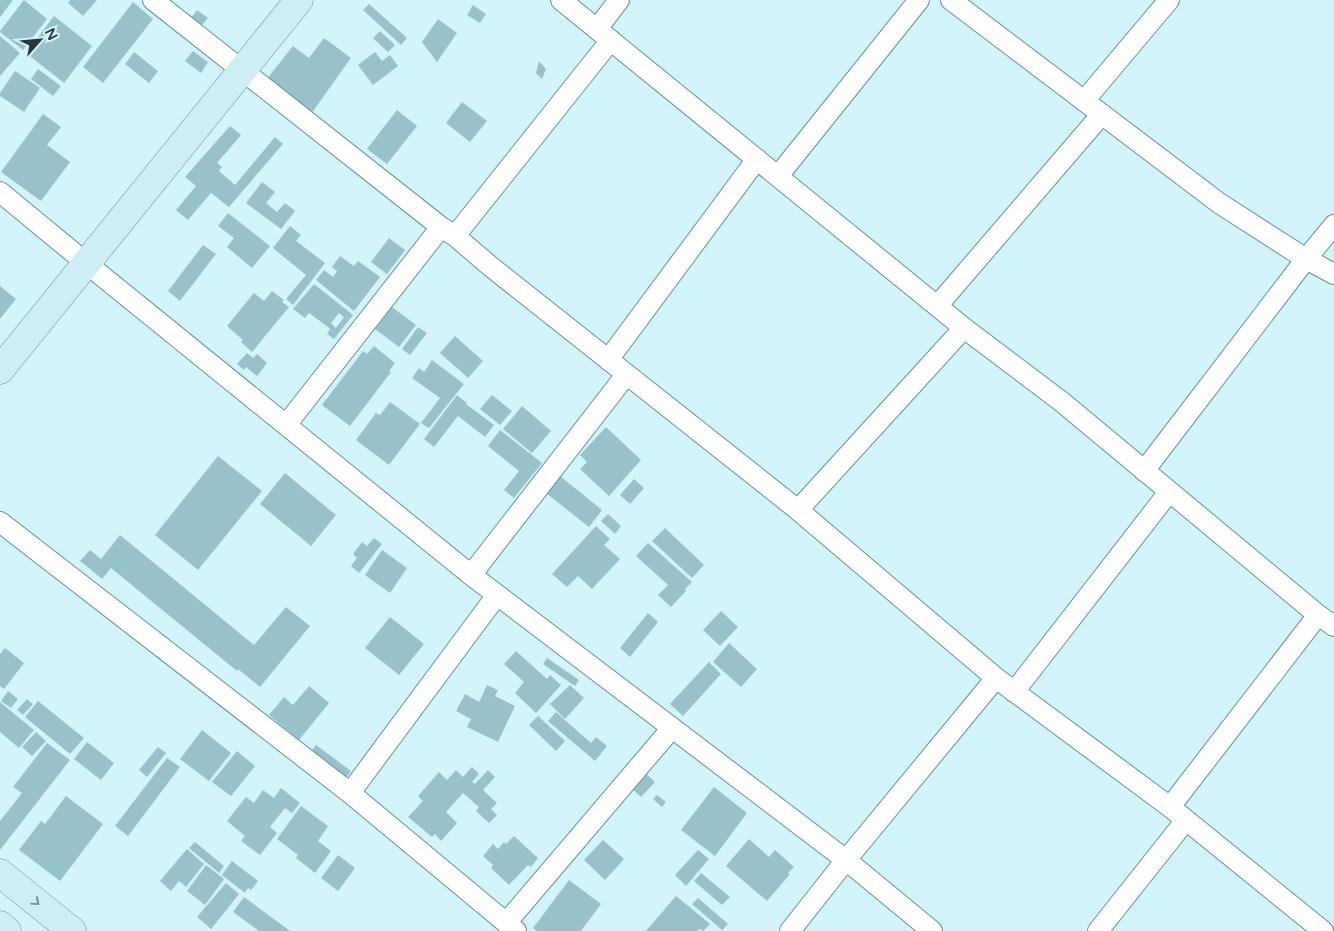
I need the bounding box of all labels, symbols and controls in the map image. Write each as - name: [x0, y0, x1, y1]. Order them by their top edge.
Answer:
- north arrow: [15, 15, 65, 65]
- text: N: [41, 25, 61, 43]
- one-way arrow: [30, 896, 39, 904]

